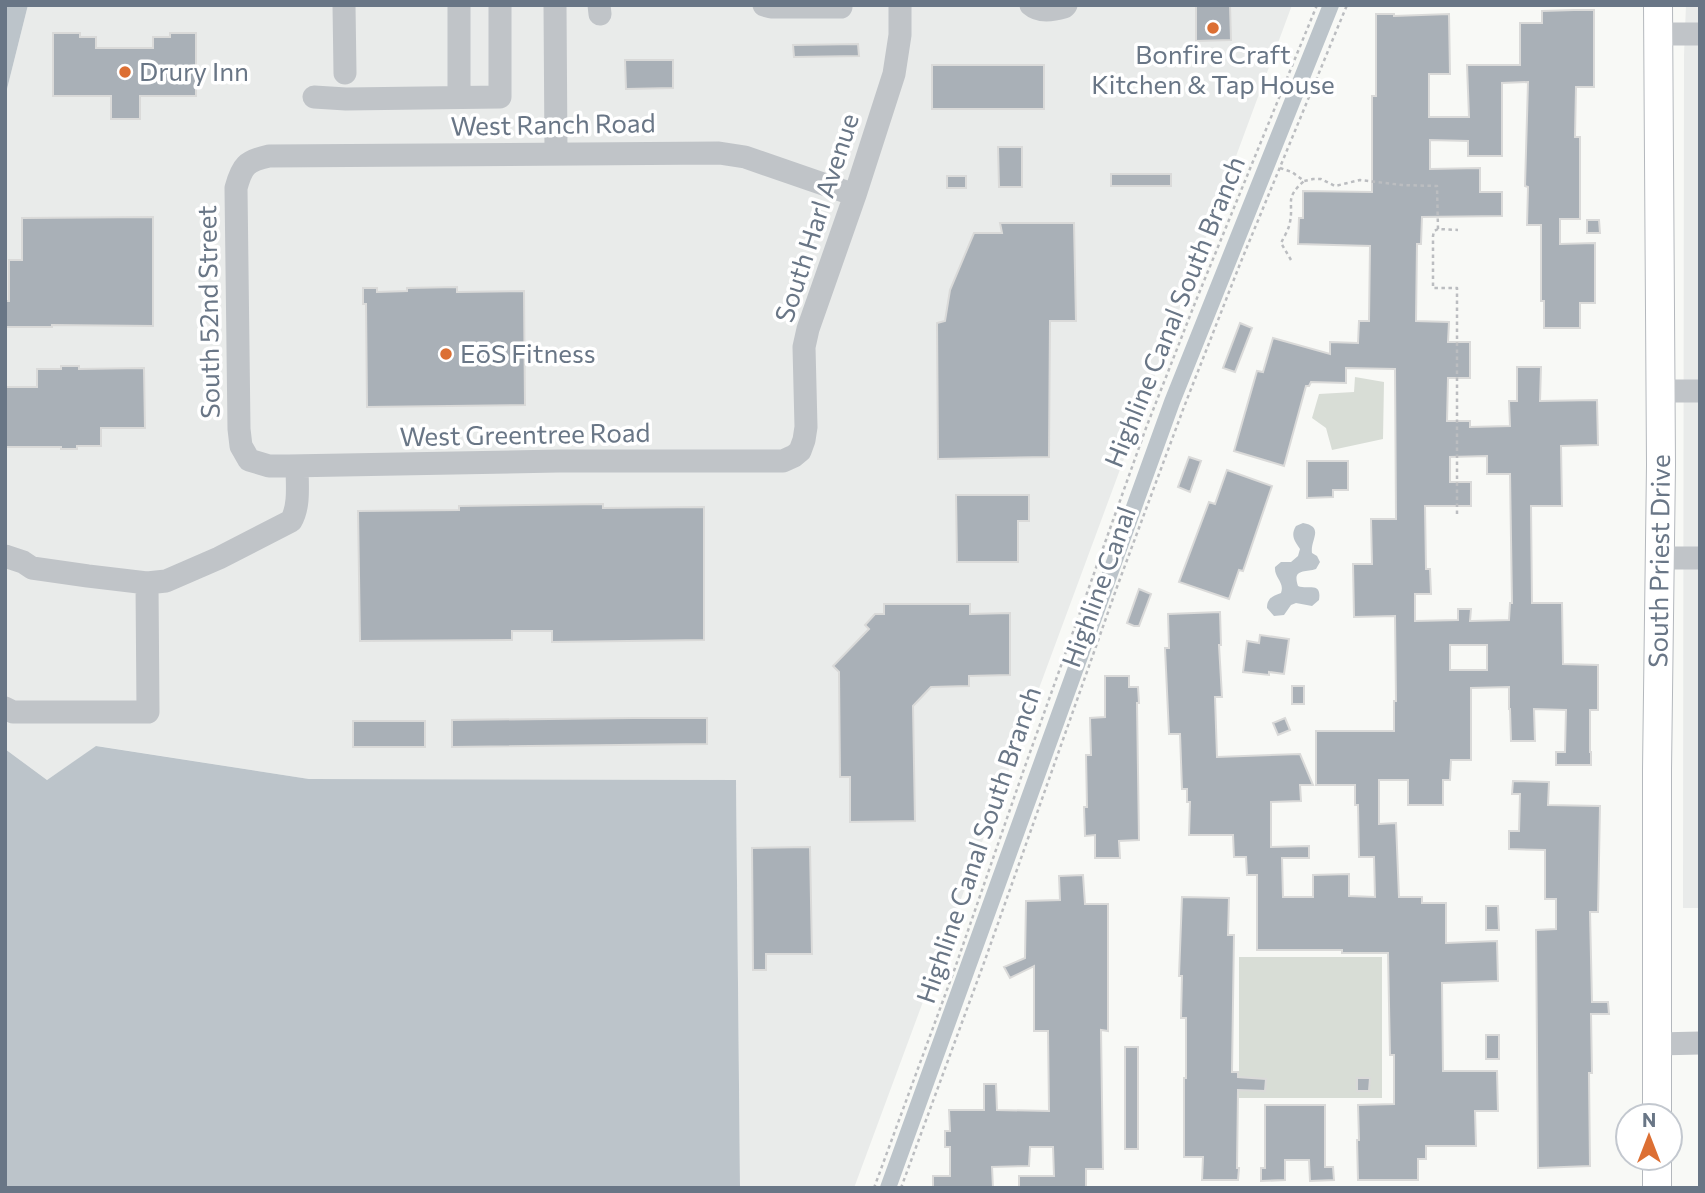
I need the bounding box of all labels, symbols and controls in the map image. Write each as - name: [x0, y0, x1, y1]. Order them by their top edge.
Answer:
- marker: Bonfire Craft Kitchen & Tap House: [1205, 20, 1221, 36]
- place label: Bonfire Craft Kitchen & Tap House: [1091, 38, 1335, 99]
- place label: Drury Inn: [139, 55, 249, 86]
- marker: Drury Inn: [117, 64, 133, 80]
- street label: West Ranch Road: [450, 106, 656, 141]
- street label: South Harl Avenue: [767, 109, 864, 326]
- street label: Highline Canal South Branch: [1097, 151, 1250, 471]
- street label: South 52nd Street: [190, 205, 225, 419]
- place label: EōS Fitness: [460, 337, 596, 368]
- marker: EōS Fitness: [438, 346, 454, 362]
- street label: West Greentree Road: [399, 416, 651, 451]
- street label: South Priest Drive: [1641, 454, 1675, 668]
- street label: Highline Canal: [1054, 502, 1141, 671]
- street label: Highline Canal South Branch: [909, 682, 1046, 1007]
- north arrow: [1614, 1102, 1684, 1172]
- text: N: [1642, 1108, 1656, 1131]

